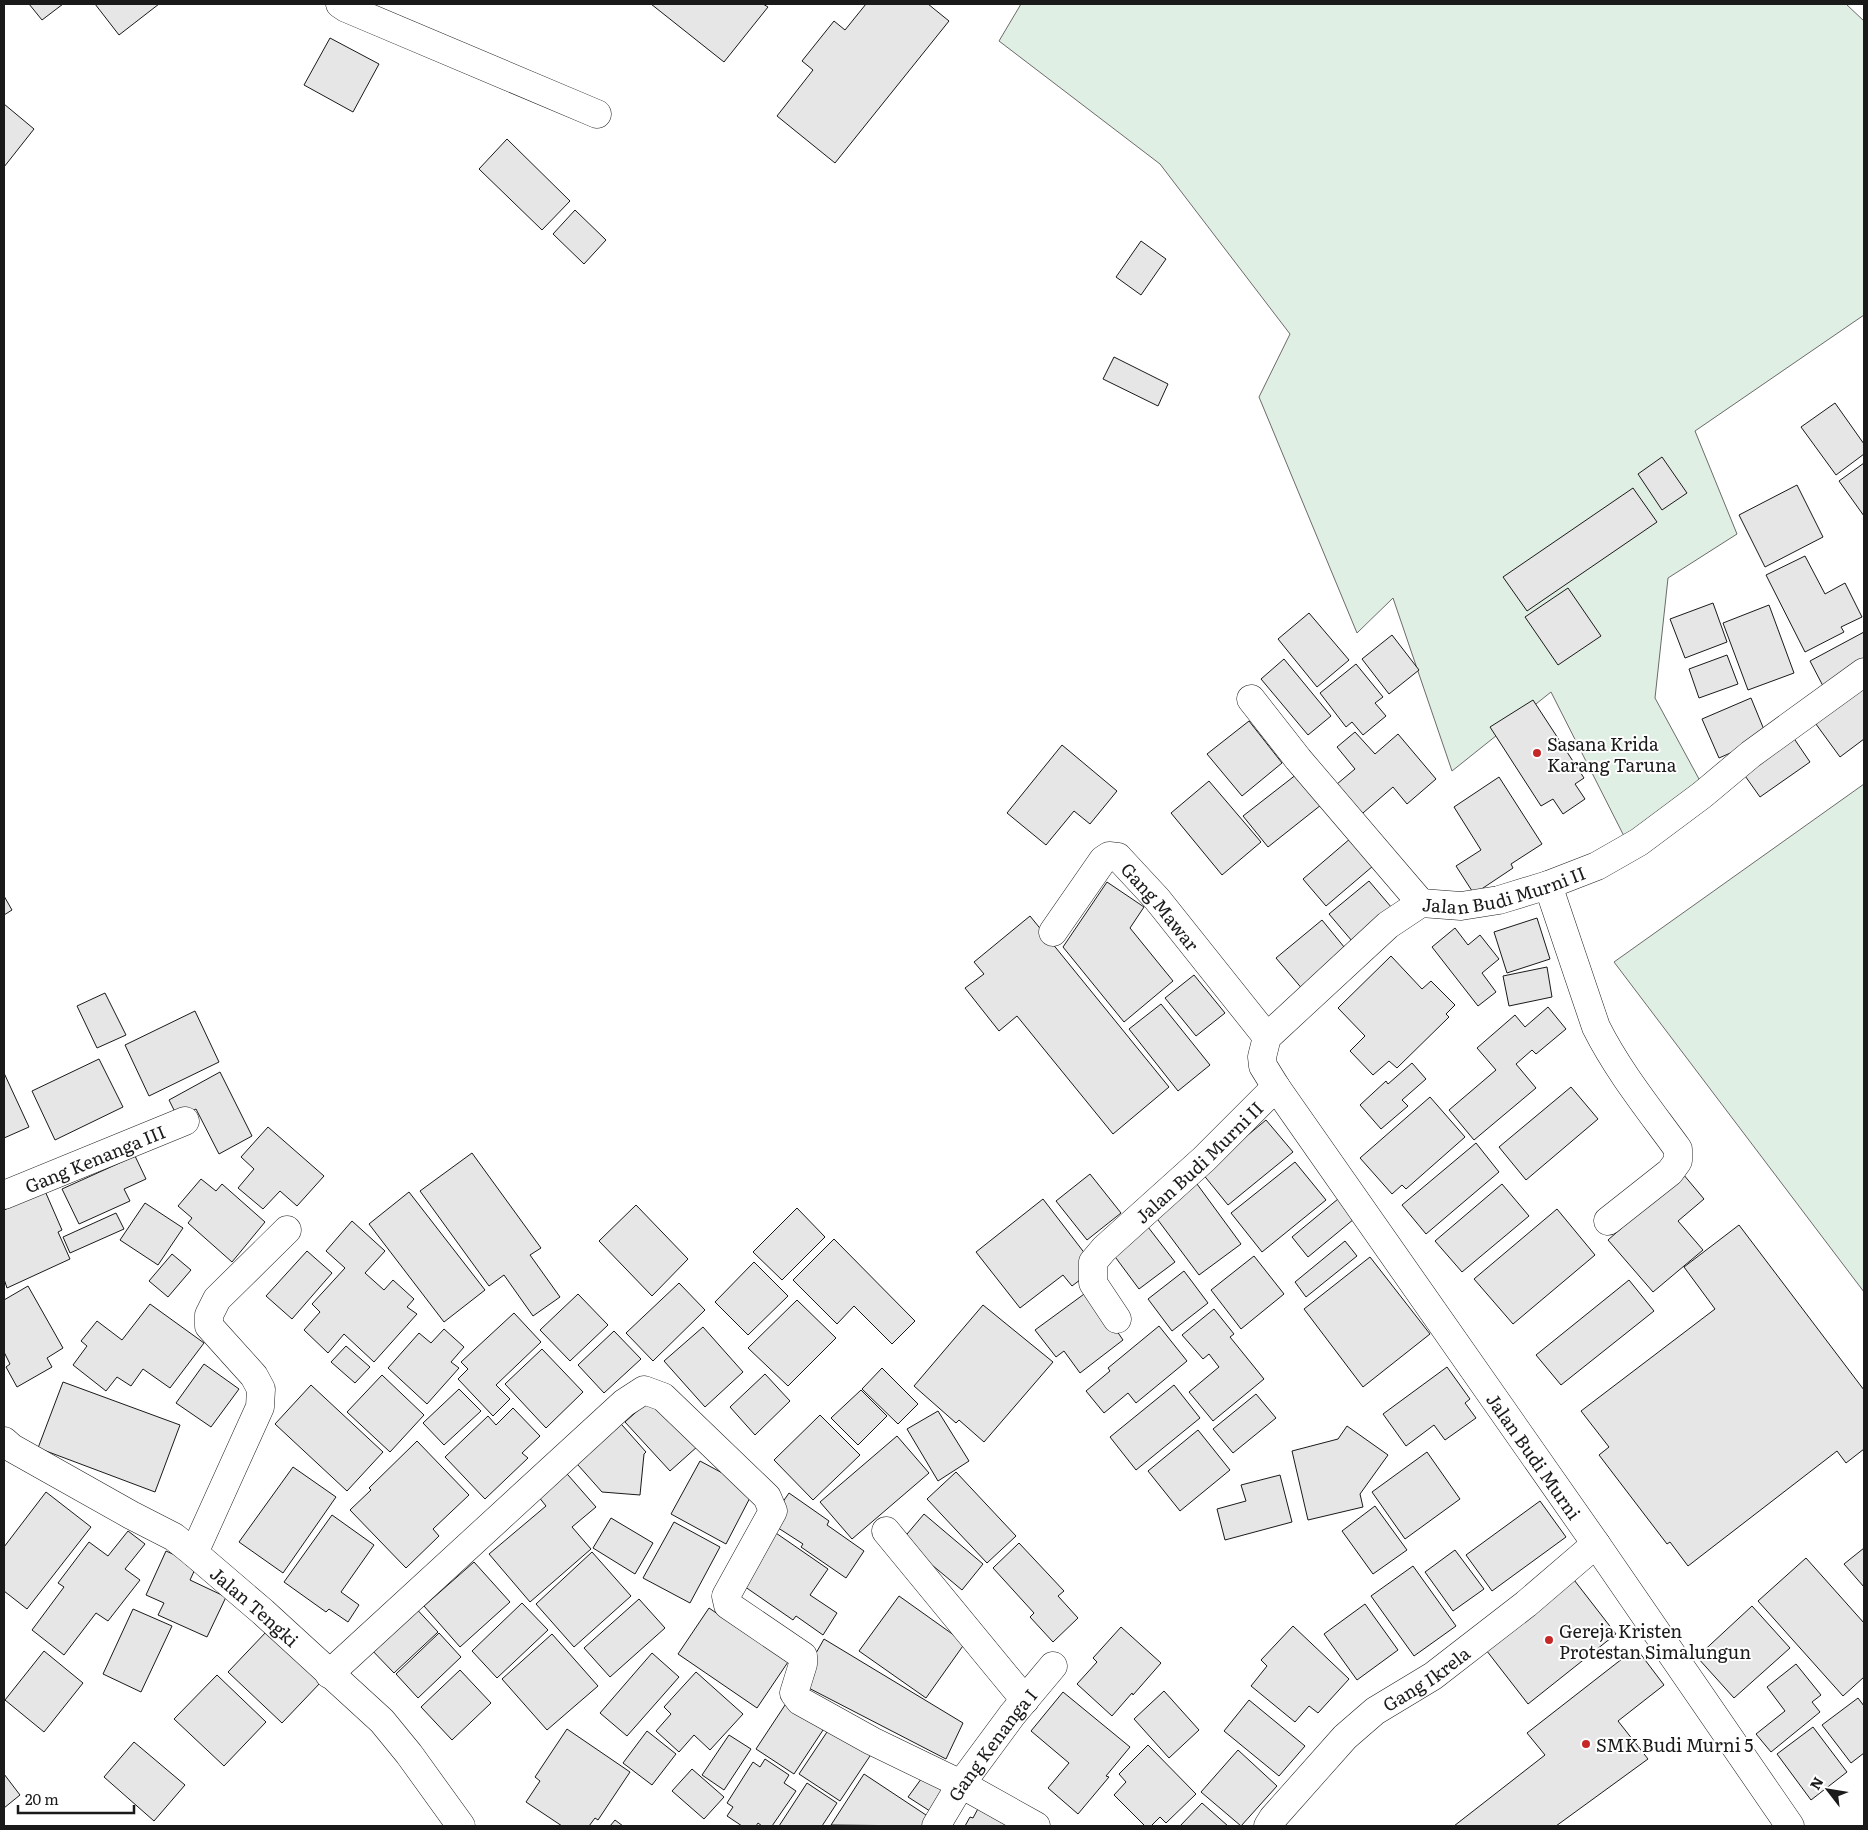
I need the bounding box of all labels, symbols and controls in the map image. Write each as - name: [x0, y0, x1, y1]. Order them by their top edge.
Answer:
- place label: Sasana Krida Karang Taruna: [1547, 730, 1677, 778]
- marker: Sasana Krida Karang Taruna: [1531, 747, 1543, 759]
- street label: Gang Mawar: [1115, 856, 1207, 956]
- street label: Jalan Budi Murni II: [1421, 858, 1589, 920]
- street label: Jalan Budi Murni II: [1128, 1094, 1269, 1229]
- street label: Gang Kenanga III: [20, 1117, 169, 1199]
- street label: Jalan Budi Murni: [1480, 1387, 1588, 1525]
- street label: Jalan Tengki: [205, 1560, 305, 1652]
- place label: Gereja Kristen Protestan Simalungun: [1559, 1617, 1751, 1665]
- marker: Gereja Kristen Protestan Simalungun: [1543, 1634, 1555, 1646]
- street label: Gang Ikrela: [1377, 1639, 1475, 1717]
- street label: Gang Kenanga I: [941, 1682, 1043, 1806]
- place label: SMK Budi Murni 5: [1596, 1731, 1753, 1758]
- marker: SMK Budi Murni 5: [1580, 1738, 1592, 1750]
- north arrow: [1803, 1765, 1853, 1815]
- text: N: [1804, 1772, 1828, 1793]
- scale bar: [18, 1782, 134, 1814]
- text: 20 m: [25, 1787, 59, 1810]

